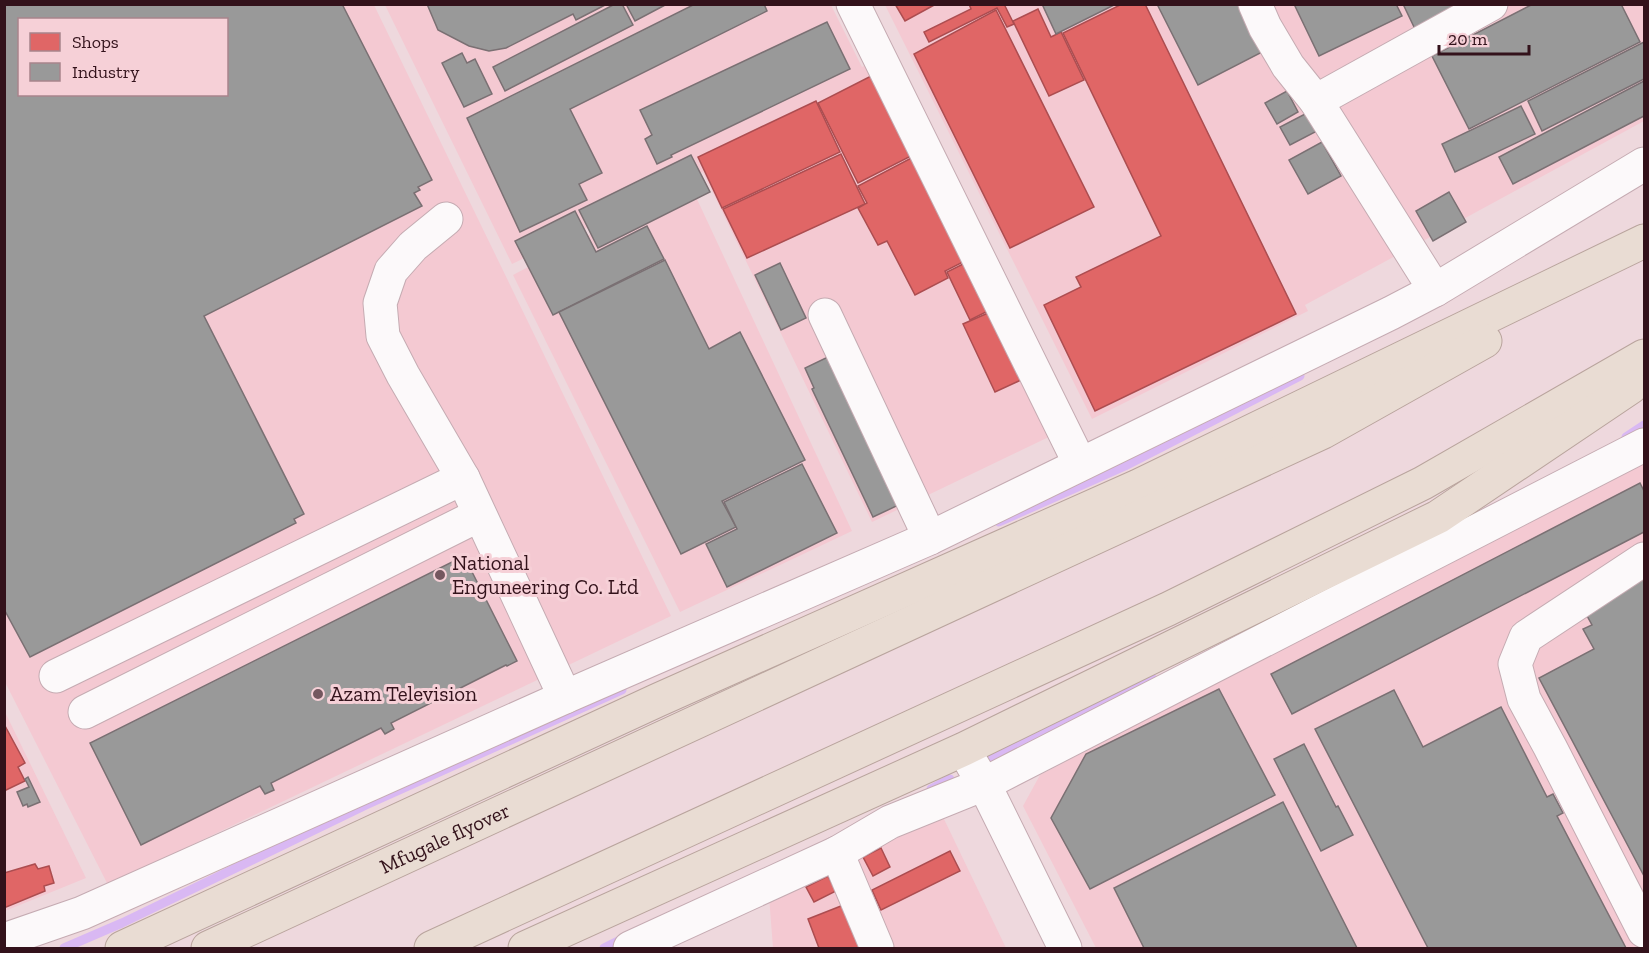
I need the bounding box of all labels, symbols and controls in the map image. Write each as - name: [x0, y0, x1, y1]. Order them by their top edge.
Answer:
- legend: [18, 18, 228, 96]
- scale bar: [1439, 18, 1529, 56]
- text: 20 m: [1448, 28, 1488, 50]
- text: Shops: [72, 31, 119, 53]
- text: Industry: [72, 61, 140, 83]
- place label: National Enguneering Co. Ltd: [452, 550, 639, 599]
- marker: National Enguneering Co. Ltd: [433, 568, 447, 582]
- place label: Azam Television: [330, 681, 477, 706]
- marker: Azam Television: [311, 687, 325, 701]
- street label: Mfugale flyover: [376, 797, 514, 879]

